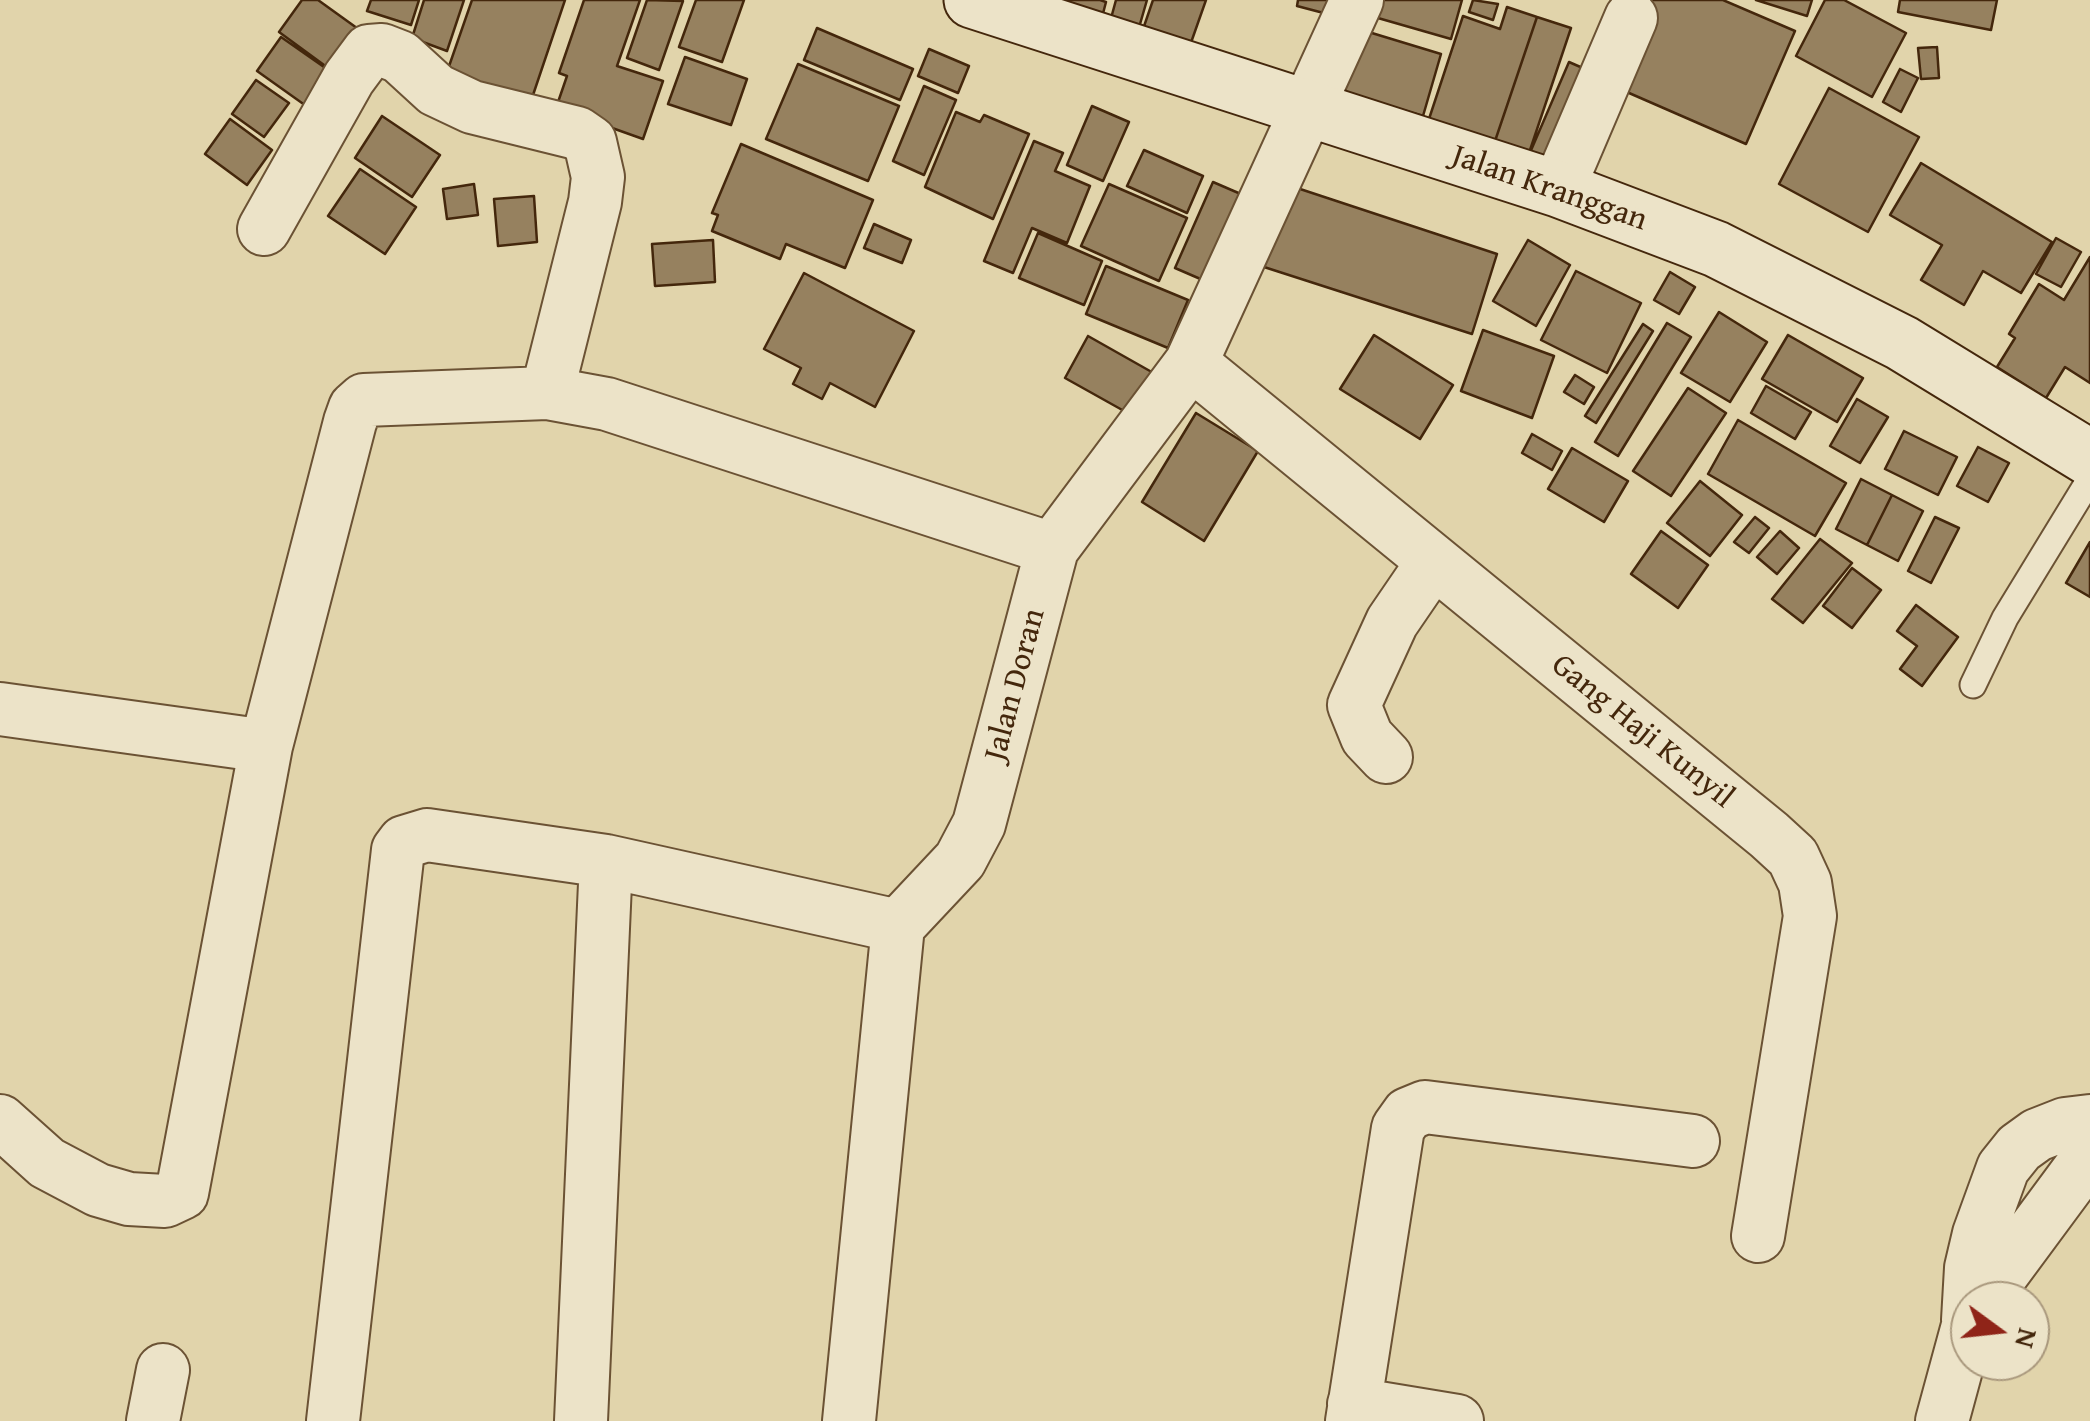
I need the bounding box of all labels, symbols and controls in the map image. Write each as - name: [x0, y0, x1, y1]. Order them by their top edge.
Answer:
- street label: Jalan Kranggan: [1446, 138, 1652, 240]
- street label: Jalan Doran: [977, 605, 1055, 765]
- street label: Gang Haji Kunyil: [1543, 647, 1741, 817]
- north arrow: [1950, 1281, 2050, 1381]
- text: N: [2005, 1324, 2050, 1353]

